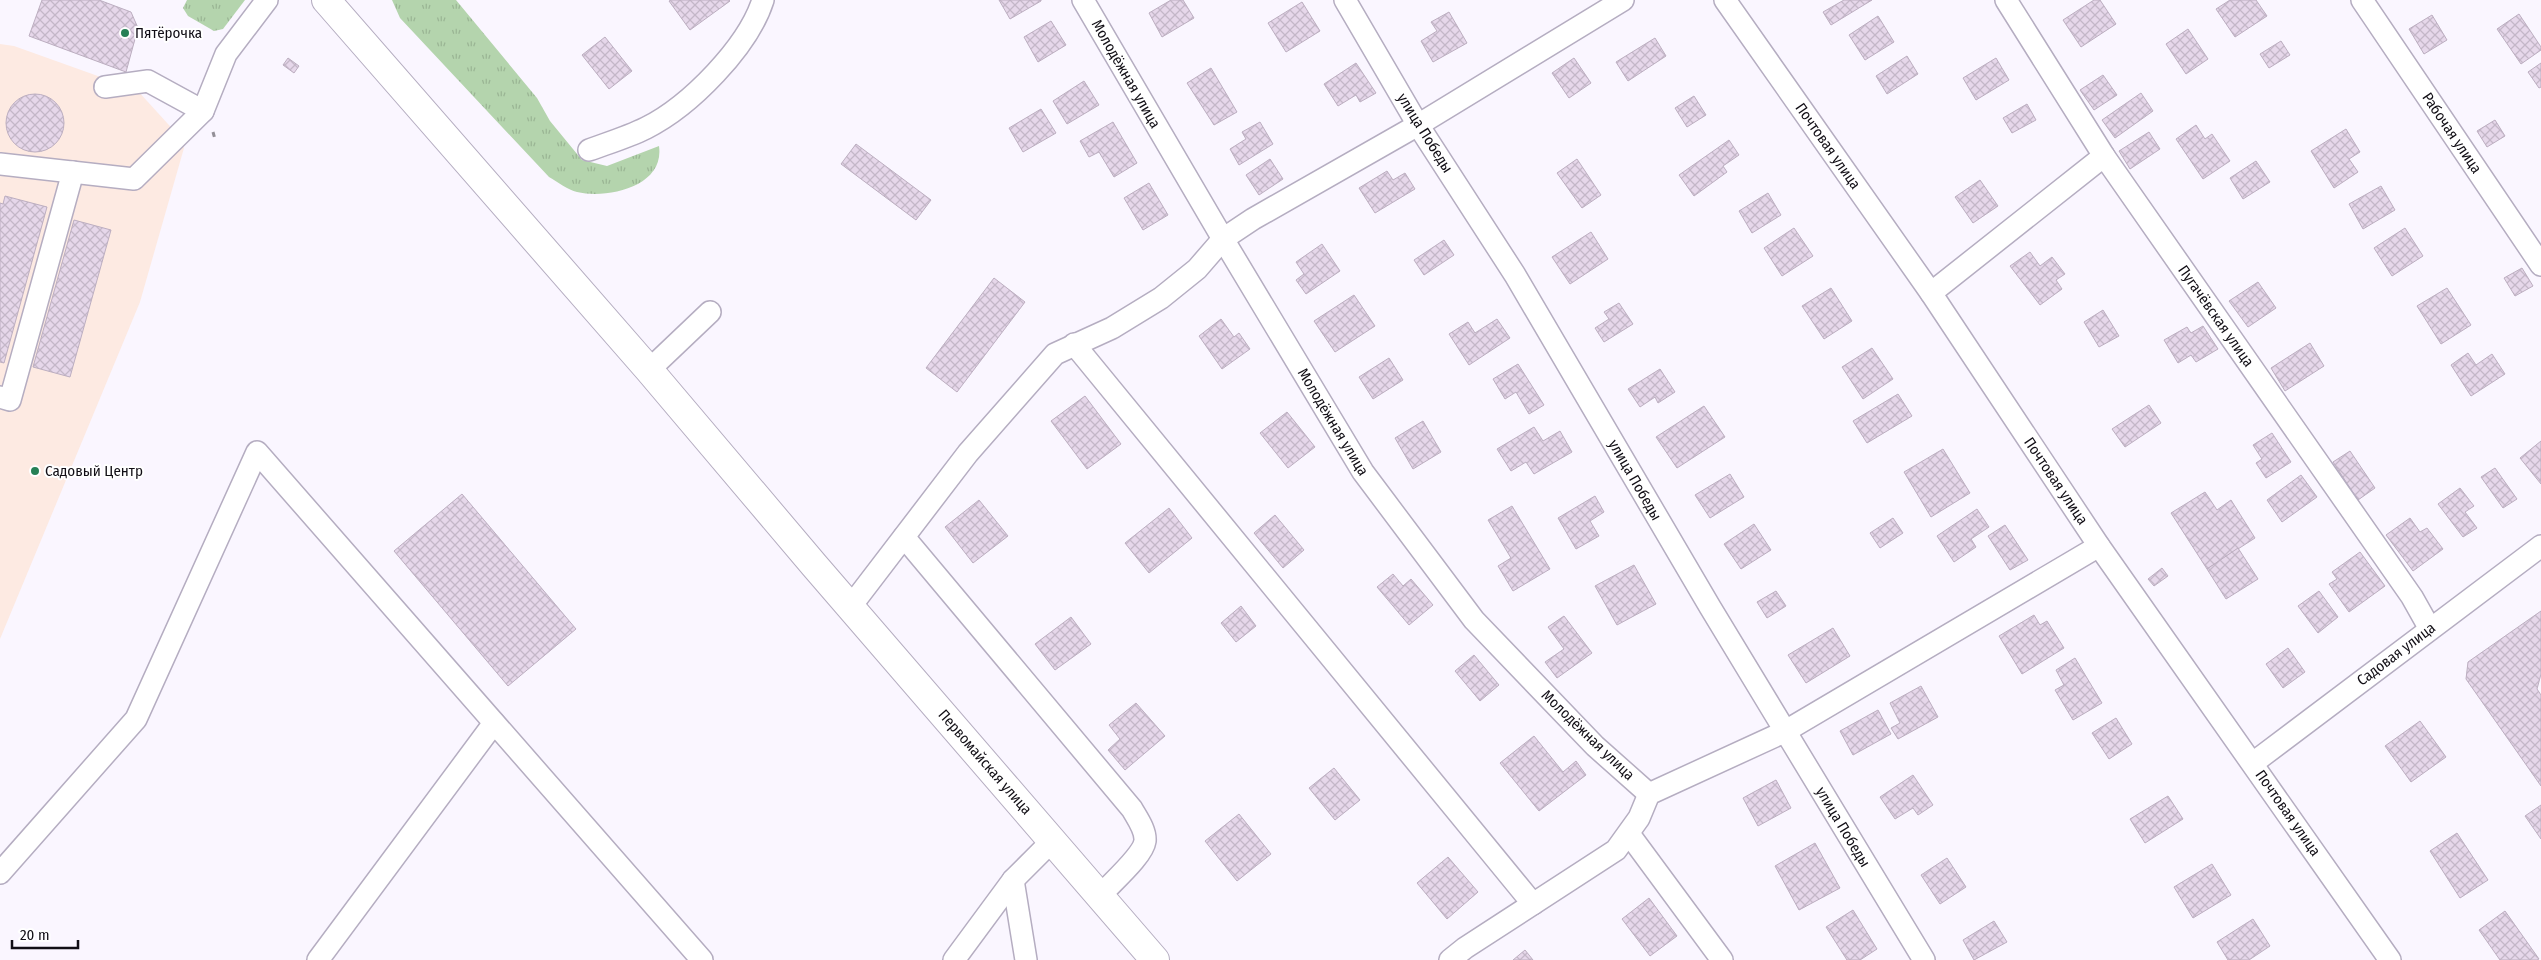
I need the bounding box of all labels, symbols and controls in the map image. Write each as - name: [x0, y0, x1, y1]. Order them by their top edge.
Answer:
- street label: Молодёжная улица: [1088, 17, 1164, 131]
- place label: Пятёрочка: [135, 24, 202, 42]
- marker: Пятёрочка: [119, 27, 131, 39]
- street label: Рабочая улица: [2418, 89, 2486, 177]
- street label: улица Победы: [1393, 90, 1457, 176]
- street label: Почтовая улица: [1792, 99, 1864, 193]
- street label: Пугачёвская улица: [2174, 262, 2258, 370]
- street label: Молодёжная улица: [1294, 365, 1372, 479]
- street label: Почтовая улица: [2020, 434, 2092, 528]
- street label: улица Победы: [1605, 436, 1665, 524]
- place label: Садовый Центр: [45, 462, 143, 480]
- marker: Садовый Центр: [29, 465, 41, 477]
- street label: Садовая улица: [2353, 619, 2439, 689]
- street label: Молодёжная улица: [1538, 686, 1638, 784]
- street label: Первомайская улица: [934, 706, 1036, 818]
- street label: Почтовая улица: [2252, 766, 2324, 860]
- street label: улица Победы: [1812, 784, 1874, 870]
- scale bar: [12, 918, 79, 950]
- text: 20 m: [20, 926, 50, 944]

